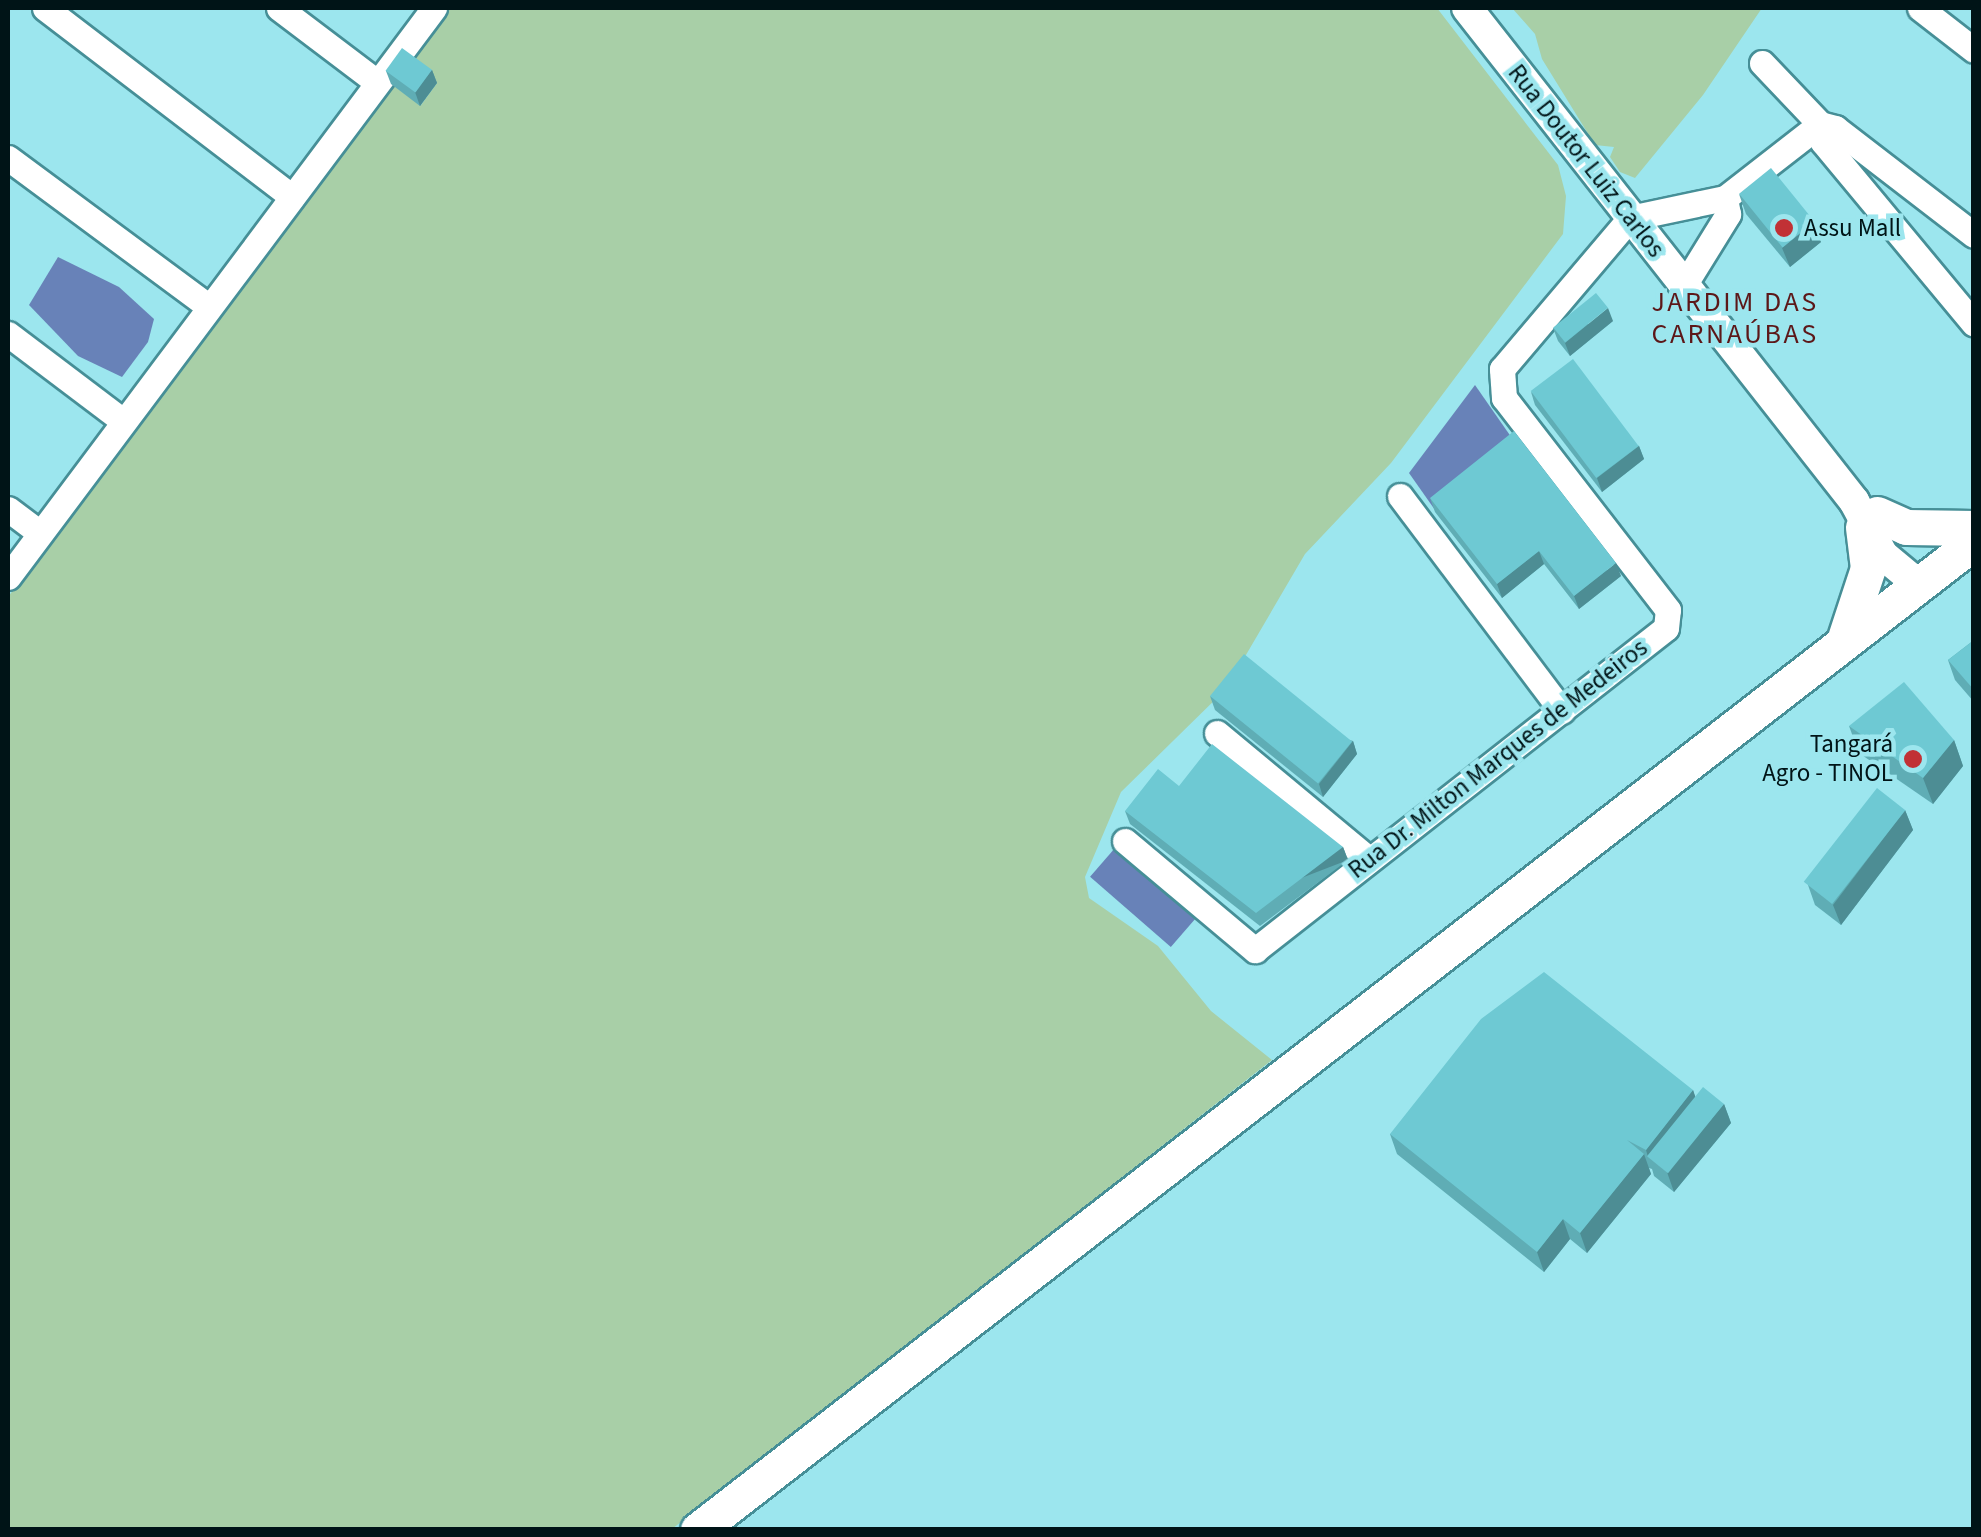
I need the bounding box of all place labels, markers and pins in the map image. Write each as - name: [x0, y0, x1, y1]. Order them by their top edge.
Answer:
- place label: Assu Mall: [1804, 213, 1901, 243]
- marker: Assu Mall: [1773, 217, 1795, 239]
- place label: Tangará Agro - TINOL: [1762, 730, 1893, 789]
- marker: Tangará Agro - TINOL: [1902, 748, 1924, 770]

